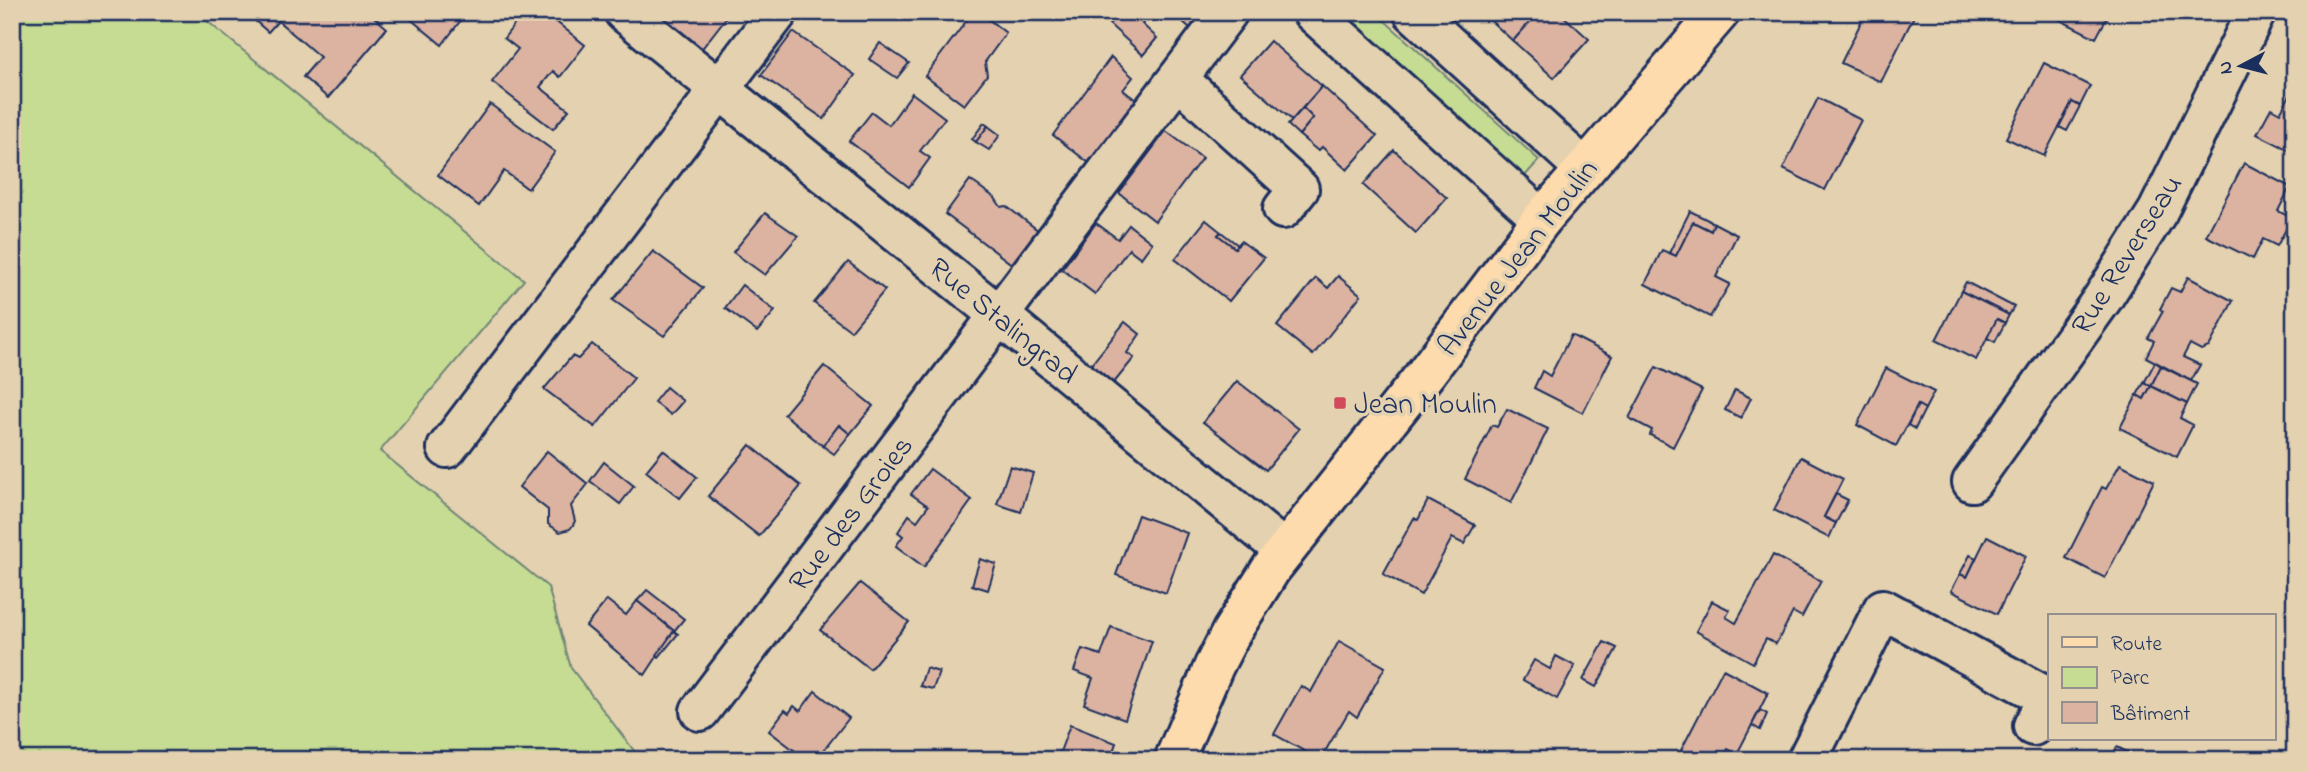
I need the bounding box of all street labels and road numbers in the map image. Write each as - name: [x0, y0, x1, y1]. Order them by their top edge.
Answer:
- street label: Avenue Jean Moulin: [1428, 151, 1611, 367]
- street label: Rue Reverseau: [2062, 167, 2195, 344]
- street label: Rue Stalingrad: [918, 248, 1086, 397]
- street label: Rue des Groies: [779, 427, 926, 602]

